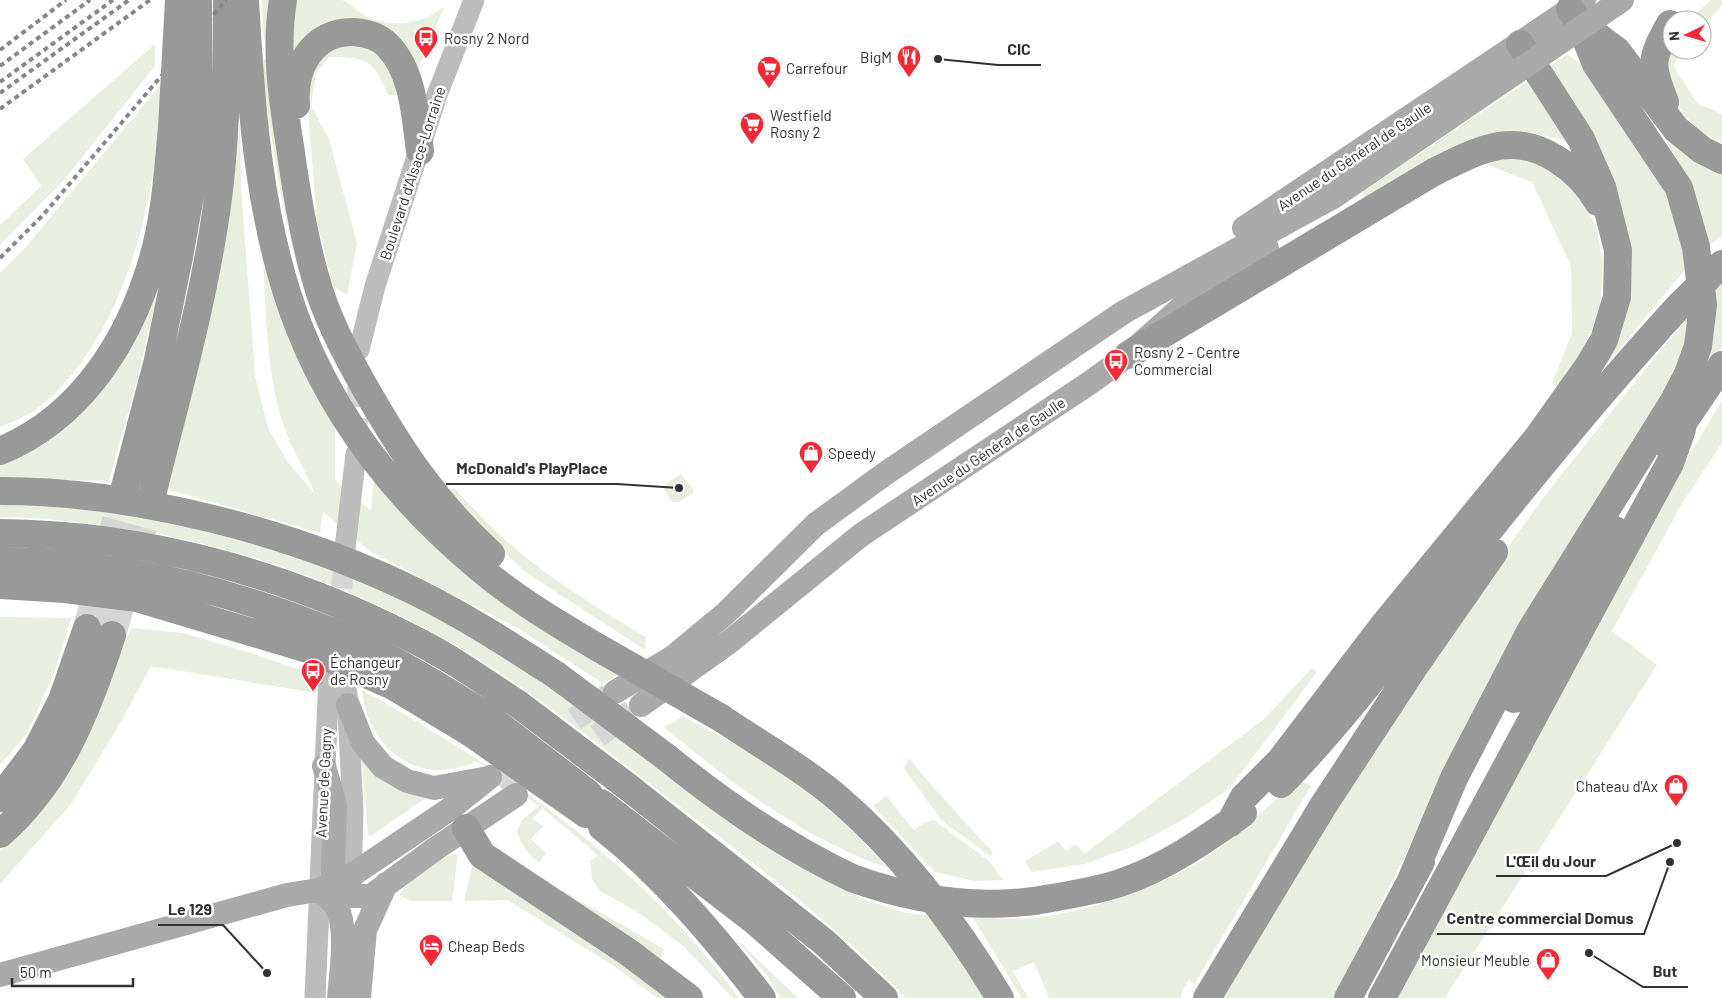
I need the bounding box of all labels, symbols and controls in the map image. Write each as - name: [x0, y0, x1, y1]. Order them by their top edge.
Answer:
- north arrow: [1662, 10, 1712, 60]
- bus stop icon: Rosny 2 Nord: [413, 25, 439, 59]
- place label: Rosny 2 Nord: [444, 29, 529, 47]
- text: N: [1665, 31, 1682, 42]
- callout: CIC: [998, 34, 1041, 65]
- text: CIC: [1007, 39, 1031, 58]
- restaurant icon: BigM: [896, 44, 922, 78]
- place label: BigM: [860, 48, 892, 66]
- supermarket icon: Carrefour: [756, 55, 782, 89]
- place label: Carrefour: [786, 59, 848, 77]
- street label: Boulevard d'Alsace-Lorraine: [375, 84, 449, 262]
- street label: Avenue du Général de Gaulle: [1274, 98, 1434, 214]
- place label: Westfield Rosny 2: [770, 106, 832, 141]
- supermarket icon: Westfield Rosny 2: [739, 111, 765, 145]
- place label: Rosny 2 - Centre Commercial: [1134, 343, 1240, 378]
- bus stop icon: Rosny 2 - Centre Commercial: [1103, 348, 1129, 382]
- street label: Avenue du Général de Gaulle: [908, 393, 1068, 509]
- shop icon: Speedy: [798, 440, 824, 474]
- place label: Speedy: [828, 444, 876, 462]
- callout: McDonald's PlayPlace: [446, 453, 617, 484]
- text: McDonald's PlayPlace: [456, 458, 608, 477]
- place label: Échangeur de Rosny: [330, 653, 401, 688]
- bus stop icon: Échangeur de Rosny: [300, 658, 326, 692]
- street label: Avenue de Gagny: [311, 728, 335, 838]
- shop icon: Chateau d'Ax: [1663, 773, 1689, 807]
- place label: Chateau d'Ax: [1576, 777, 1658, 795]
- callout: L'Œil du Jour: [1496, 845, 1606, 876]
- text: L'Œil du Jour: [1506, 851, 1596, 870]
- callout: Le 129: [158, 894, 223, 925]
- text: Le 129: [168, 899, 212, 918]
- callout: Centre commercial Domus: [1437, 903, 1644, 934]
- text: Centre commercial Domus: [1446, 908, 1634, 927]
- hotel icon: Cheap Beds: [418, 933, 444, 967]
- place label: Cheap Beds: [448, 937, 525, 955]
- shop icon: Monsieur Meuble: [1535, 947, 1561, 981]
- place label: Monsieur Meuble: [1421, 951, 1530, 969]
- scale bar: [12, 956, 134, 988]
- callout: But: [1643, 956, 1688, 987]
- text: But: [1653, 961, 1677, 980]
- text: 50 m: [20, 963, 52, 981]

